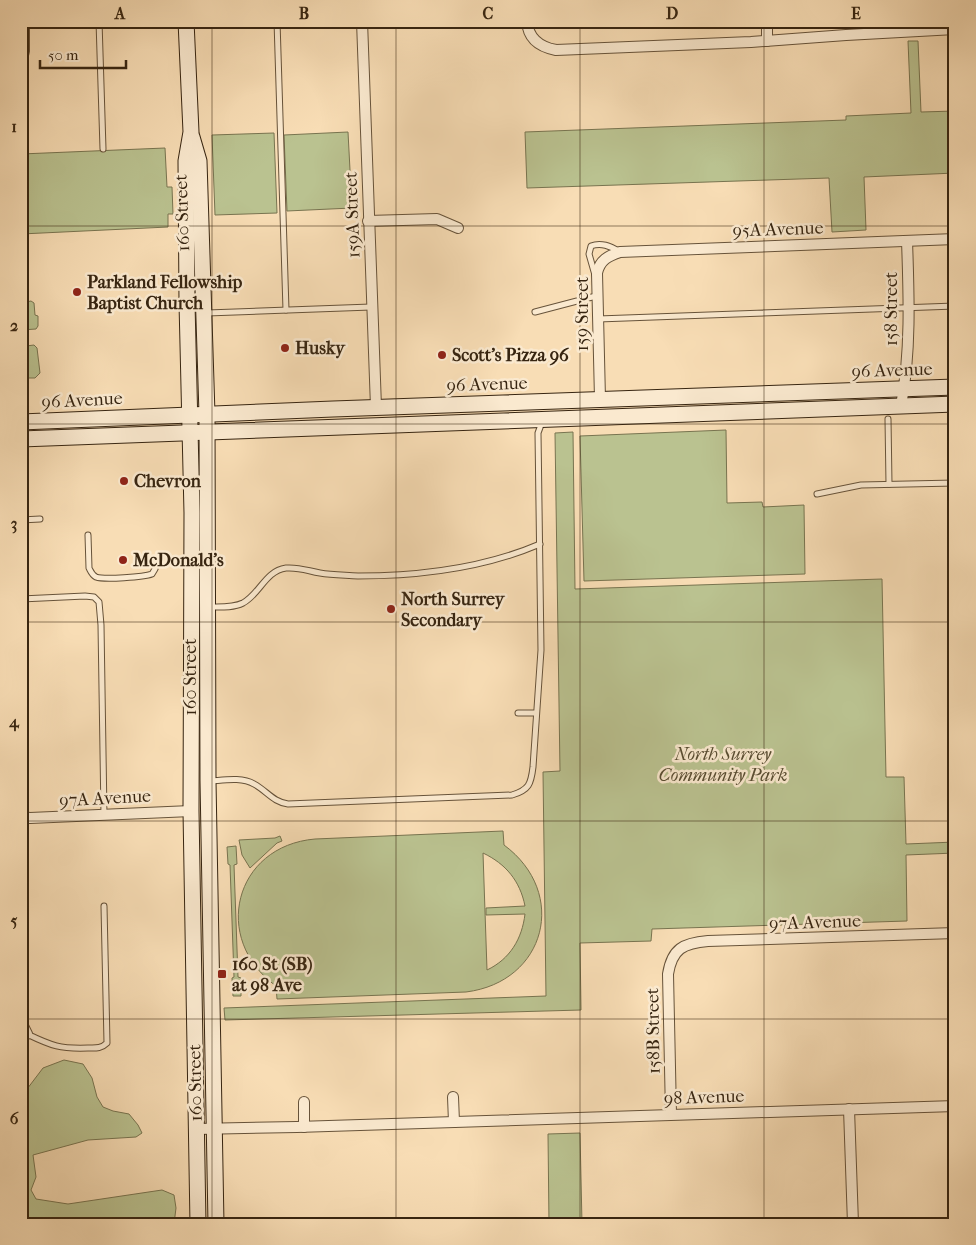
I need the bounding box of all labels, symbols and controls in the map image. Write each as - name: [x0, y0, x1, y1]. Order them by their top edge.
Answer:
- text: A: [114, 4, 126, 23]
- text: B: [299, 4, 309, 23]
- text: C: [483, 4, 494, 23]
- text: D: [666, 4, 678, 23]
- text: E: [851, 4, 861, 23]
- scale bar: [40, 38, 126, 70]
- text: 50 m: [48, 46, 79, 64]
- text: 1: [11, 117, 17, 136]
- street label: 159A Street: [340, 171, 365, 259]
- street label: 160 Street: [171, 173, 194, 252]
- street label: 95A Avenue: [732, 217, 824, 242]
- street label: 158 Street: [881, 271, 902, 346]
- place label: Parkland Fellowship Baptist Church: [87, 272, 243, 314]
- street label: 159 Street: [572, 276, 593, 351]
- marker: Parkland Fellowship Baptist Church: [71, 286, 83, 298]
- text: 2: [10, 316, 18, 335]
- place label: Husky: [295, 338, 346, 359]
- marker: Husky: [279, 342, 291, 354]
- place label: Scott's Pizza 96: [452, 345, 570, 366]
- marker: Scott's Pizza 96: [436, 349, 448, 361]
- street label: 96 Avenue: [851, 359, 933, 382]
- street label: 96 Avenue: [446, 373, 528, 396]
- street label: 96 Avenue: [41, 388, 123, 413]
- place label: Chevron: [134, 471, 201, 492]
- marker: Chevron: [118, 475, 130, 487]
- text: 3: [11, 514, 17, 534]
- place label: McDonald's: [132, 550, 224, 571]
- marker: McDonald's: [117, 554, 129, 566]
- place label: North Surrey Secondary: [401, 589, 506, 631]
- marker: North Surrey Secondary: [385, 603, 397, 615]
- street label: 160 Street: [180, 638, 201, 716]
- text: 4: [8, 712, 20, 732]
- park label: North Surrey Community Park: [659, 744, 787, 786]
- street label: 97A Avenue: [59, 786, 151, 811]
- street label: 97A Avenue: [769, 910, 861, 935]
- text: 5: [11, 911, 18, 930]
- place label: 160 St (SB) at 98 Ave: [232, 954, 313, 996]
- marker: 160 St (SB) at 98 Ave: [216, 968, 228, 980]
- street label: 158B Street: [642, 987, 665, 1074]
- street label: 160 Street: [184, 1044, 207, 1122]
- street label: 98 Avenue: [663, 1086, 745, 1109]
- text: 6: [10, 1109, 19, 1128]

